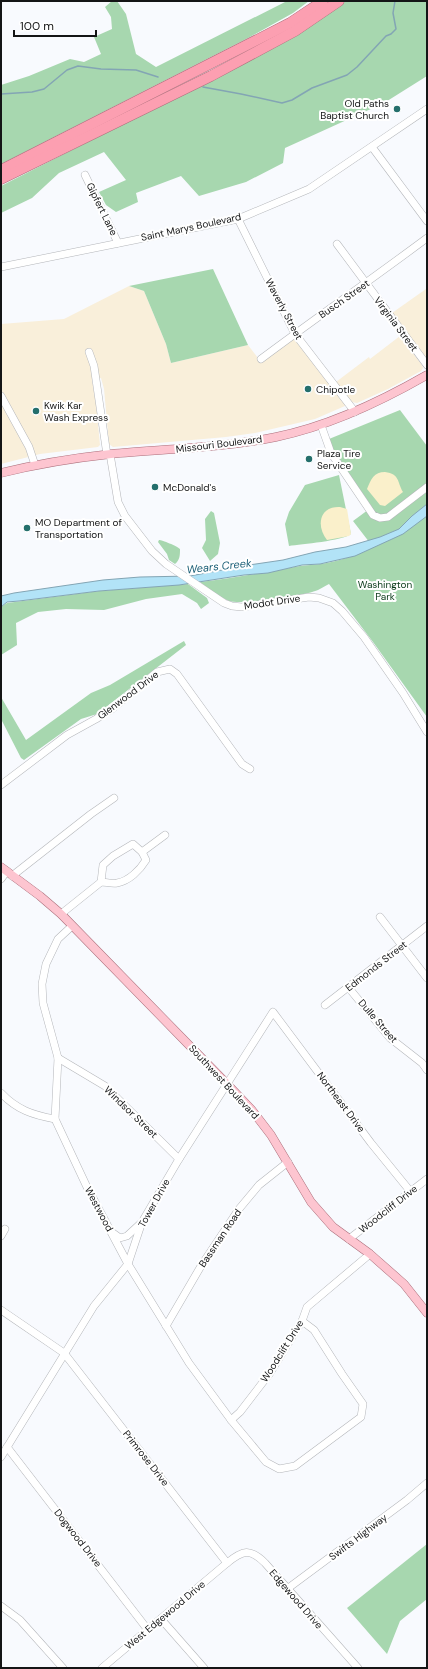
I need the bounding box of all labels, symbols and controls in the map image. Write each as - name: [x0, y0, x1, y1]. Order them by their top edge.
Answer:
- scale bar: [14, 12, 96, 38]
- text: 100 m: [20, 18, 54, 34]
- place label: Old Paths Baptist Church: [320, 97, 389, 122]
- marker: Old Paths Baptist Church: [392, 104, 402, 114]
- street label: Gipfert Lane: [84, 180, 121, 238]
- street label: Saint Marys Boulevard: [140, 210, 242, 244]
- street label: Waverly Street: [262, 276, 306, 342]
- street label: Busch Street: [316, 277, 372, 321]
- street label: Virginia Street: [371, 294, 421, 354]
- place label: Chipotle: [316, 383, 355, 396]
- marker: Chipotle: [303, 384, 313, 394]
- place label: Kwik Kar Wash Express: [44, 399, 108, 424]
- marker: Kwik Kar Wash Express: [31, 406, 41, 416]
- street label: Missouri Boulevard: [175, 432, 263, 456]
- place label: Plaza Tire Service: [317, 447, 361, 472]
- marker: Plaza Tire Service: [304, 454, 314, 464]
- place label: McDonald's: [163, 481, 216, 494]
- marker: McDonald's: [150, 482, 160, 492]
- place label: MO Department of Transportation: [35, 516, 123, 541]
- marker: MO Department of Transportation: [22, 523, 32, 533]
- water label: Wears Creek: [186, 556, 253, 576]
- park label: Washington Park: [358, 578, 413, 603]
- street label: Modot Drive: [243, 592, 301, 612]
- street label: Glenwood Drive: [95, 668, 161, 722]
- street label: Edmonds Street: [343, 938, 410, 994]
- street label: Dulle Street: [355, 996, 401, 1046]
- street label: Southwest Boulevard: [186, 1042, 262, 1122]
- street label: Northeast Drive: [314, 1069, 368, 1135]
- street label: Windsor Street: [101, 1083, 161, 1141]
- street label: Tower Drive: [135, 1176, 173, 1230]
- street label: Woodcliff Drive: [356, 1182, 420, 1236]
- street label: Westwood: [82, 1184, 116, 1234]
- street label: Bassman Road: [196, 1206, 244, 1270]
- street label: Woodclift Drive: [258, 1317, 307, 1385]
- street label: Primrose Drive: [120, 1427, 172, 1489]
- street label: Dogwood Drive: [51, 1506, 105, 1570]
- street label: Swifts Highway: [326, 1511, 390, 1563]
- street label: Edgewood Drive: [267, 1567, 326, 1632]
- street label: West Edgewood Drive: [122, 1577, 208, 1652]

